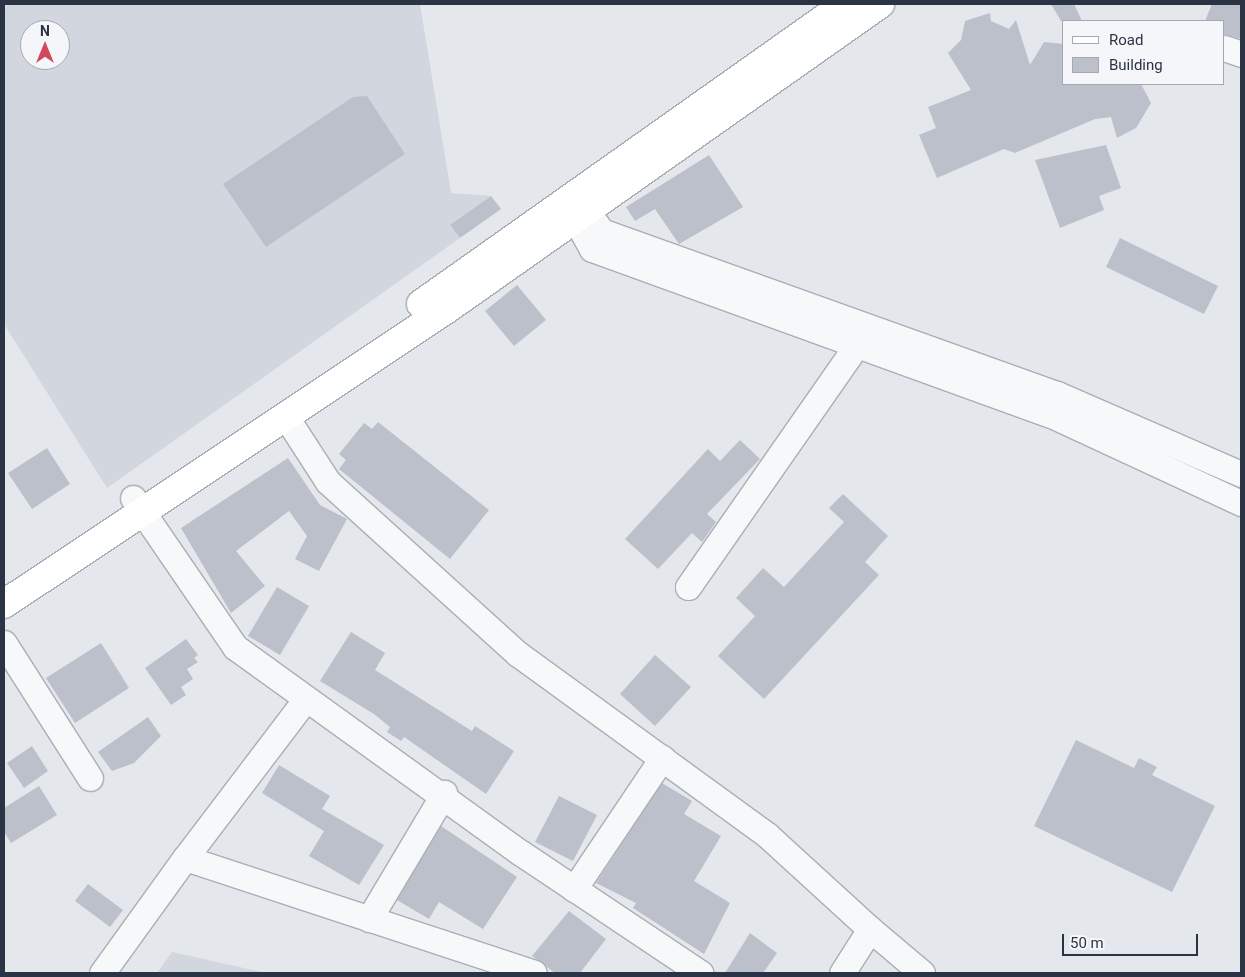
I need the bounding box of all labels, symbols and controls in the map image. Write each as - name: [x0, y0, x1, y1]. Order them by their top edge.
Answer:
- north arrow: [20, 20, 70, 70]
- legend: [1062, 20, 1225, 85]
- text: N: [40, 23, 50, 39]
- text: Road: [1109, 31, 1143, 49]
- text: Building: [1109, 56, 1163, 74]
- scale bar: [1065, 924, 1201, 956]
- text: 50 m: [1070, 934, 1104, 952]

